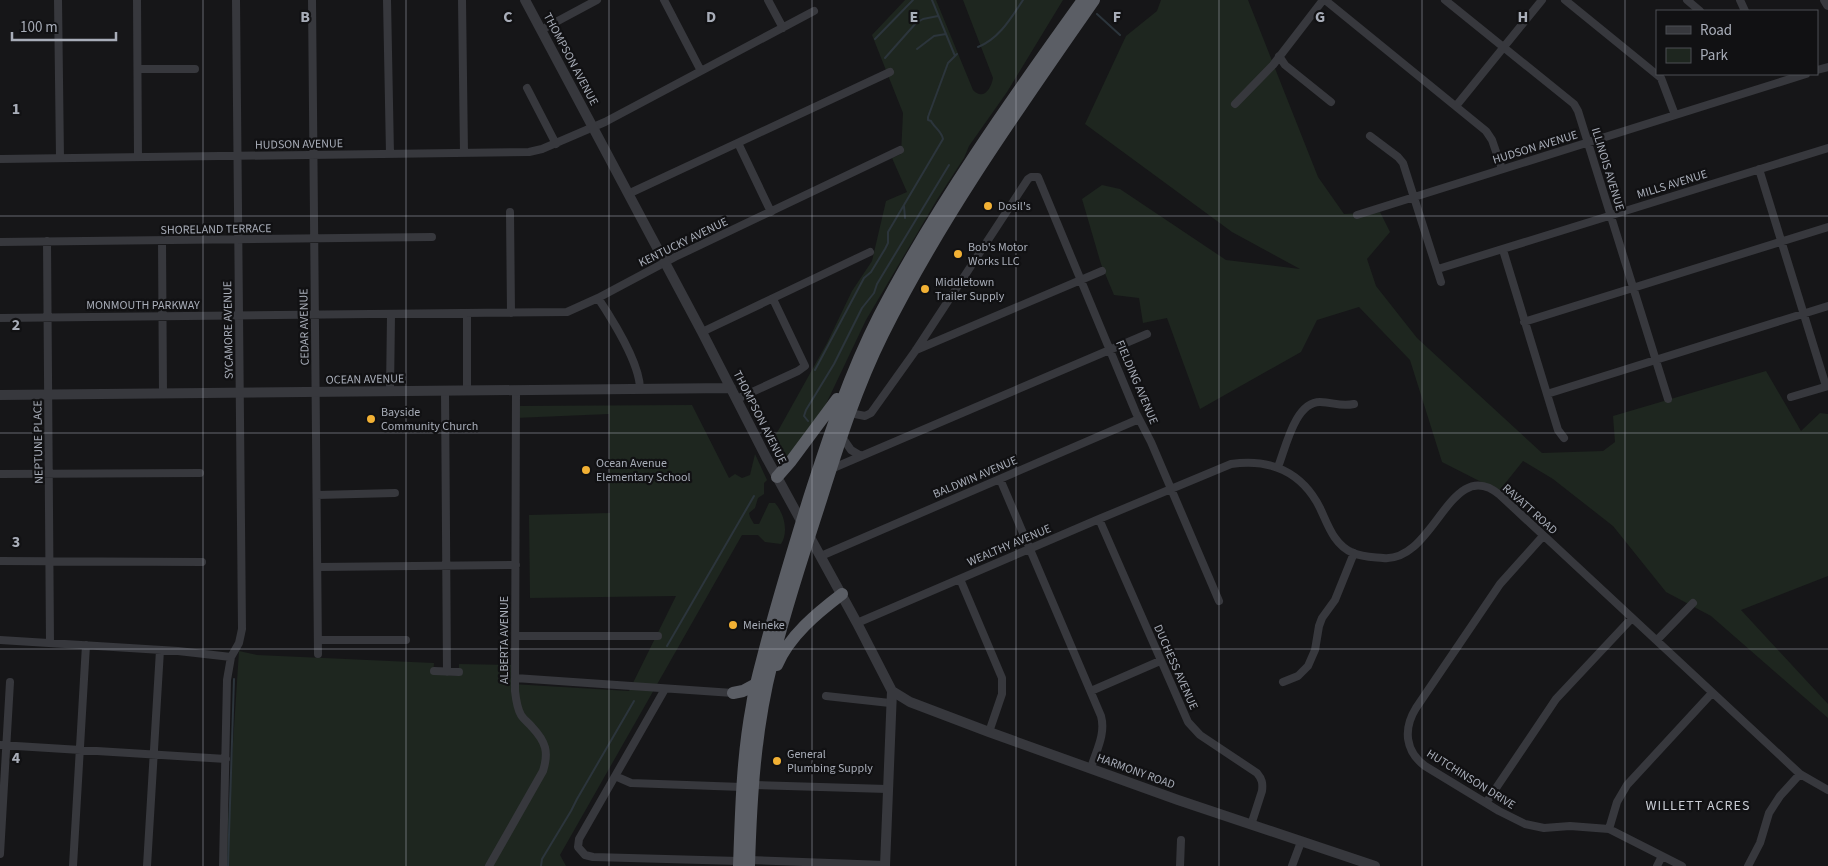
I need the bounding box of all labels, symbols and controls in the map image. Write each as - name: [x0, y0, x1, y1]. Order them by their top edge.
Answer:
- text: B: [300, 6, 310, 28]
- text: C: [503, 6, 513, 28]
- text: D: [706, 6, 716, 28]
- text: E: [910, 6, 918, 28]
- text: F: [1113, 6, 1121, 28]
- text: G: [1315, 6, 1325, 28]
- text: H: [1518, 6, 1528, 28]
- scale bar: [12, 10, 116, 42]
- street label: THOMPSON AVENUE: [539, 10, 602, 109]
- legend: [1656, 10, 1818, 75]
- text: 100 m: [20, 17, 58, 38]
- text: Road: [1700, 20, 1732, 41]
- text: Park: [1700, 45, 1729, 66]
- text: 1: [12, 98, 20, 120]
- street label: ILLINOIS AVENUE: [1587, 125, 1628, 213]
- street label: HUDSON AVENUE: [1491, 126, 1580, 168]
- street label: HUDSON AVENUE: [255, 135, 343, 154]
- street label: MILLS AVENUE: [1635, 166, 1709, 203]
- place label: Dosil's: [998, 198, 1031, 215]
- marker: Dosil's: [982, 200, 994, 212]
- street label: KENTUCKY AVENUE: [636, 213, 731, 271]
- street label: SHORELAND TERRACE: [160, 220, 272, 239]
- place label: Bob's Motor Works LLC: [968, 239, 1028, 270]
- marker: Bob's Motor Works LLC: [952, 248, 964, 260]
- place label: Middletown Trailer Supply: [935, 274, 1005, 305]
- street label: SYCAMORE AVENUE: [219, 281, 238, 379]
- marker: Middletown Trailer Supply: [919, 283, 931, 295]
- street label: CEDAR AVENUE: [295, 288, 314, 366]
- street label: MONMOUTH PARKWAY: [86, 297, 200, 314]
- text: 2: [12, 314, 20, 336]
- street label: FIELDING AVENUE: [1111, 337, 1162, 427]
- street label: THOMPSON AVENUE: [729, 368, 790, 467]
- street label: OCEAN AVENUE: [326, 370, 404, 389]
- street label: NEPTUNE PLACE: [29, 400, 48, 484]
- place label: Bayside Community Church: [381, 404, 478, 435]
- marker: Bayside Community Church: [365, 413, 377, 425]
- street label: BALDWIN AVENUE: [930, 452, 1020, 503]
- place label: Ocean Avenue Elementary School: [596, 455, 691, 486]
- marker: Ocean Avenue Elementary School: [580, 464, 592, 476]
- street label: RAVATT ROAD: [1498, 480, 1561, 539]
- street label: WEALTHY AVENUE: [965, 520, 1054, 571]
- text: 3: [12, 531, 20, 553]
- street label: ALBERTA AVENUE: [496, 596, 513, 684]
- place label: Meineke: [743, 617, 785, 634]
- marker: Meineke: [727, 619, 739, 631]
- street label: DUCHESS AVENUE: [1149, 622, 1202, 713]
- street label: HUTCHINSON DRIVE: [1423, 745, 1518, 814]
- place label: General Plumbing Supply: [787, 746, 873, 777]
- text: 4: [12, 747, 21, 769]
- street label: HARMONY ROAD: [1094, 749, 1177, 794]
- marker: General Plumbing Supply: [771, 755, 783, 767]
- district label: WILLETT ACRES: [1646, 796, 1750, 816]

